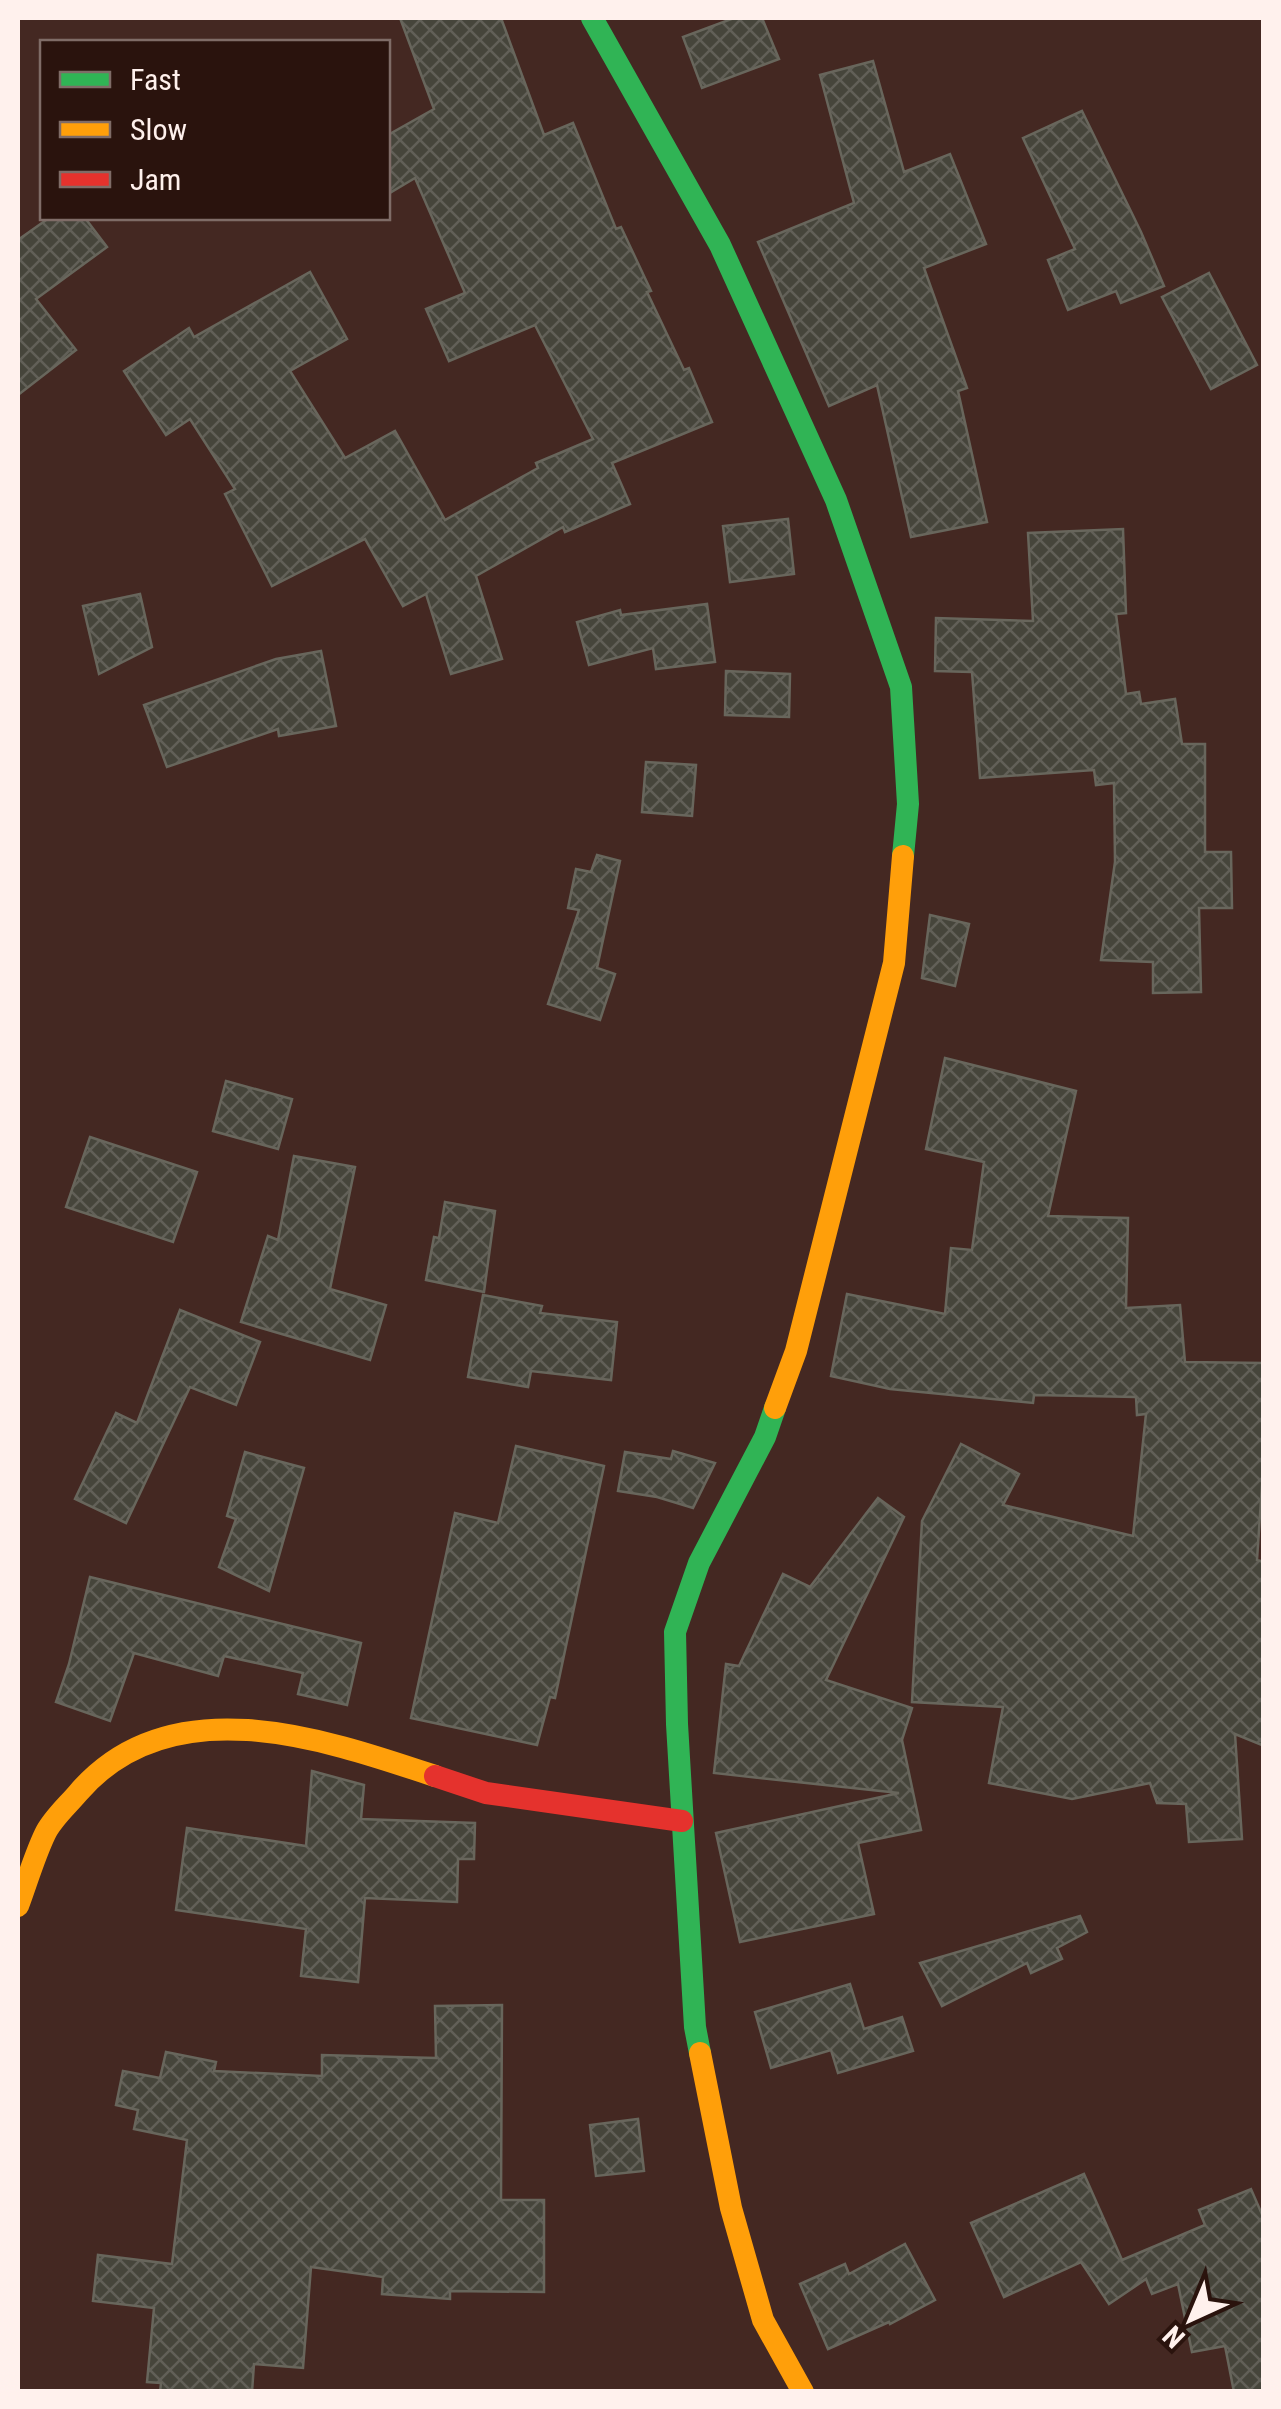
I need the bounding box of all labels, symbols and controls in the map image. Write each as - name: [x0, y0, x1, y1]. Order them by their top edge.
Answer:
- legend: [40, 40, 390, 220]
- text: Fast: [130, 62, 181, 97]
- text: Slow: [130, 112, 187, 147]
- text: Jam: [130, 162, 181, 197]
- north arrow: [1141, 2269, 1241, 2369]
- text: N: [1156, 2319, 1192, 2354]

